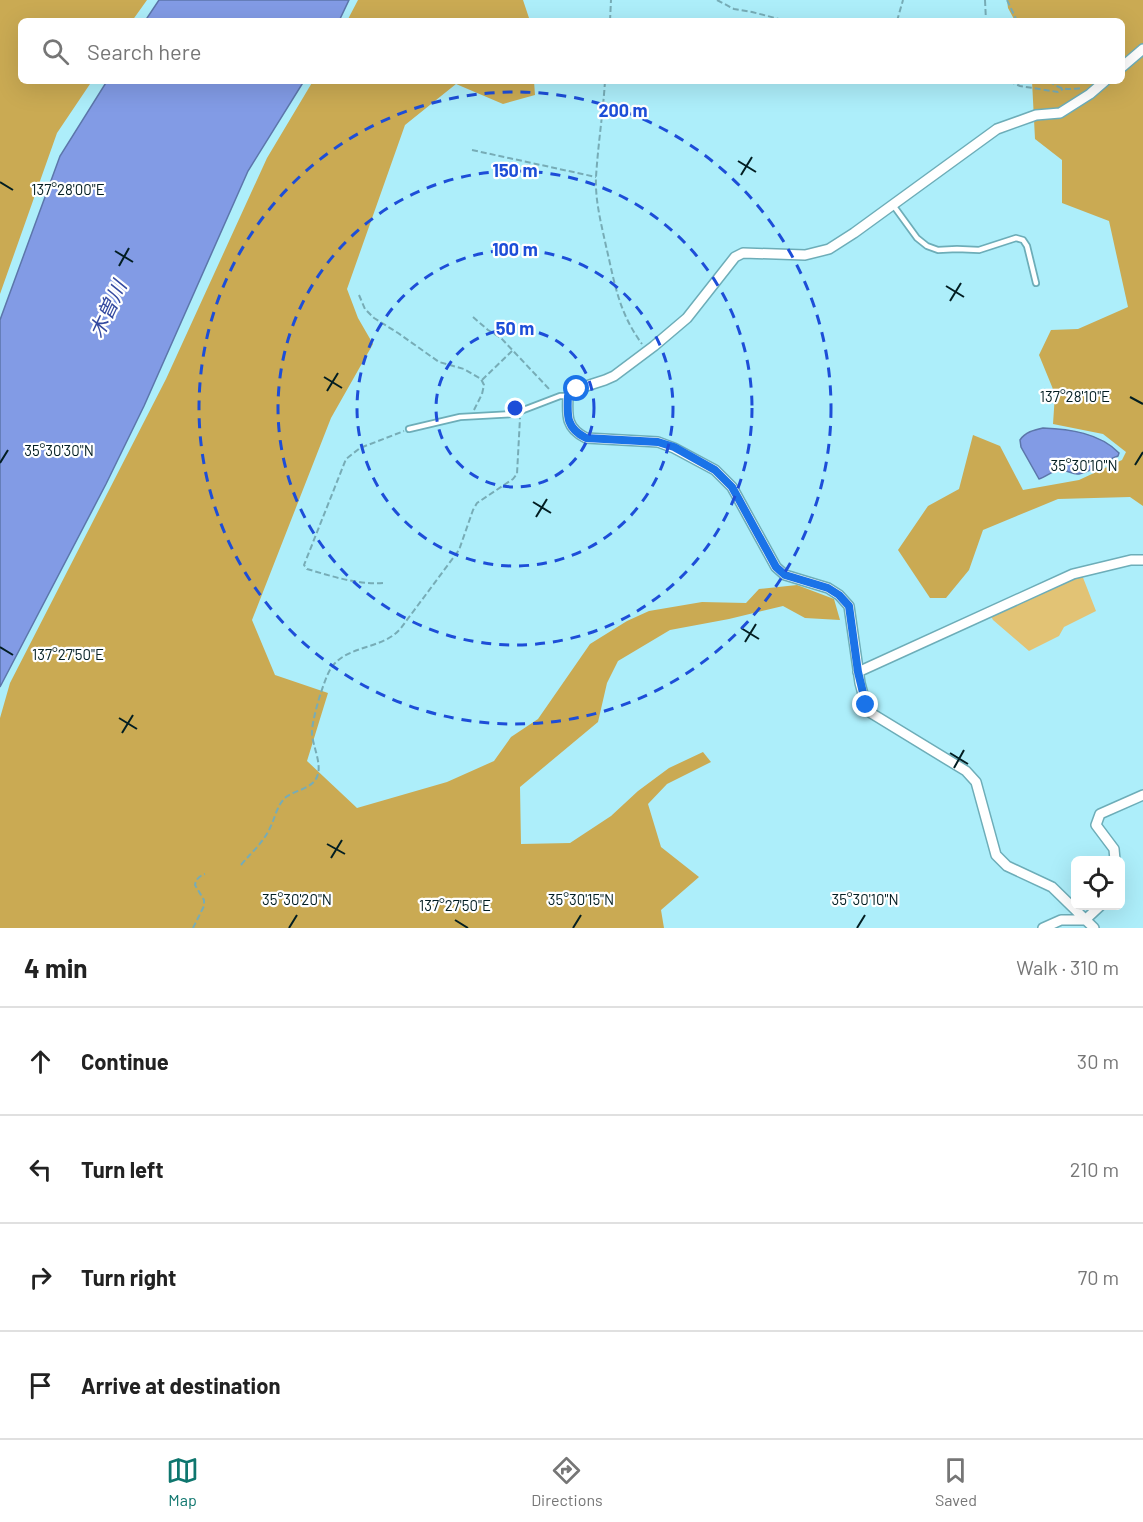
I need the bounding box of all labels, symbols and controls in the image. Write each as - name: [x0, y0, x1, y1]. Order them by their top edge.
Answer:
- search box: [18, 18, 1125, 84]
- icon: search: [39, 35, 72, 68]
- text: Search here: [87, 38, 201, 64]
- text: 200 m: [598, 99, 648, 121]
- text: 150 m: [493, 159, 537, 181]
- text: 137°28'00"E: [31, 180, 105, 198]
- text: 100 m: [492, 238, 538, 260]
- water label: 木曽川: [83, 275, 131, 341]
- text: 50 m: [496, 317, 534, 339]
- route start: [563, 375, 589, 401]
- text: 137°28'10"E: [1040, 387, 1110, 405]
- centre of rings: [505, 398, 525, 418]
- text: 35°30'30"N: [24, 441, 94, 459]
- text: 35°30'10"N: [1050, 456, 1118, 474]
- text: 137°27'50"E: [32, 645, 104, 663]
- route end: [852, 691, 878, 717]
- map controls: [1071, 856, 1125, 910]
- button: locate: [1071, 856, 1125, 910]
- text: 35°30'20"N: [262, 890, 332, 908]
- text: 35°30'15"N: [548, 890, 614, 908]
- text: 35°30'10"N: [831, 890, 899, 908]
- text: 137°27'50"E: [419, 896, 491, 914]
- text: 4 min: [24, 952, 88, 983]
- text: Walk · 310 m: [1016, 955, 1119, 979]
- icon: ahead: [24, 1045, 57, 1078]
- text: Continue: [81, 1048, 169, 1074]
- text: 30 m: [1077, 1049, 1119, 1073]
- icon: left: [24, 1153, 57, 1186]
- text: Turn left: [81, 1156, 164, 1182]
- text: 210 m: [1070, 1157, 1119, 1181]
- icon: right: [24, 1261, 57, 1294]
- text: Turn right: [81, 1264, 176, 1290]
- text: 70 m: [1078, 1265, 1119, 1289]
- icon: arrive: [24, 1369, 57, 1402]
- text: Arrive at destination: [81, 1372, 280, 1398]
- tab: Map: [166, 1454, 199, 1509]
- tab: Directions: [531, 1454, 603, 1509]
- tab: Saved: [935, 1454, 977, 1509]

